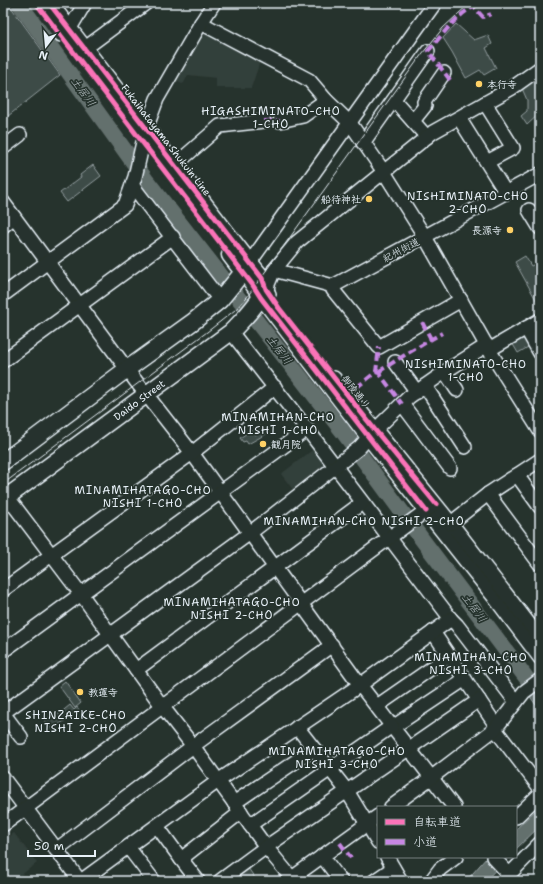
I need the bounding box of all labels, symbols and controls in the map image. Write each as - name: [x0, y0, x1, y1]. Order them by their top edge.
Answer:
- north arrow: [26, 26, 66, 66]
- text: N: [37, 47, 50, 64]
- water label: 土居川: [67, 74, 99, 110]
- place label: 本行寺: [487, 78, 517, 91]
- marker: 本行寺: [474, 79, 484, 89]
- street label: Fukaihatayama Shukuin Line: [118, 82, 214, 199]
- district label: HIGASHIMINATO-CHO 1-CHO: [201, 104, 341, 132]
- district label: NISHIMINATO-CHO 2-CHO: [407, 189, 529, 217]
- place label: 船待神社: [321, 193, 361, 206]
- marker: 船待神社: [364, 194, 374, 204]
- place label: 長源寺: [472, 224, 502, 237]
- marker: 長源寺: [505, 225, 515, 235]
- street label: 紀州街道: [380, 235, 422, 265]
- water label: 土居川: [263, 332, 295, 368]
- district label: NISHIMINATO-CHO 1-CHO: [405, 357, 527, 385]
- street label: 御陵通り: [339, 372, 373, 412]
- street label: Daido Street: [111, 377, 167, 423]
- district label: MINAMIHAN-CHO NISHI 1-CHO: [221, 410, 335, 438]
- place label: 観月院: [271, 438, 301, 451]
- marker: 観月院: [258, 439, 268, 449]
- district label: MINAMIHATAGO-CHO NISHI 1-CHO: [74, 483, 212, 511]
- district label: MINAMIHAN-CHO NISHI 2-CHO: [263, 514, 465, 529]
- water label: 土居川: [458, 590, 490, 626]
- district label: MINAMIHATAGO-CHO NISHI 2-CHO: [163, 595, 301, 623]
- district label: MINAMIHAN-CHO NISHI 3-CHO: [414, 650, 528, 678]
- place label: 教蓮寺: [88, 686, 118, 699]
- marker: 教蓮寺: [75, 687, 85, 697]
- district label: SHINZAIKE-CHO NISHI 2-CHO: [25, 708, 127, 736]
- district label: MINAMIHATAGO-CHO NISHI 3-CHO: [268, 744, 406, 772]
- legend: [377, 806, 517, 858]
- text: 自転車道: [413, 814, 461, 830]
- scale bar: [28, 832, 95, 858]
- text: 小道: [413, 834, 437, 850]
- text: 50 m: [34, 838, 64, 854]

